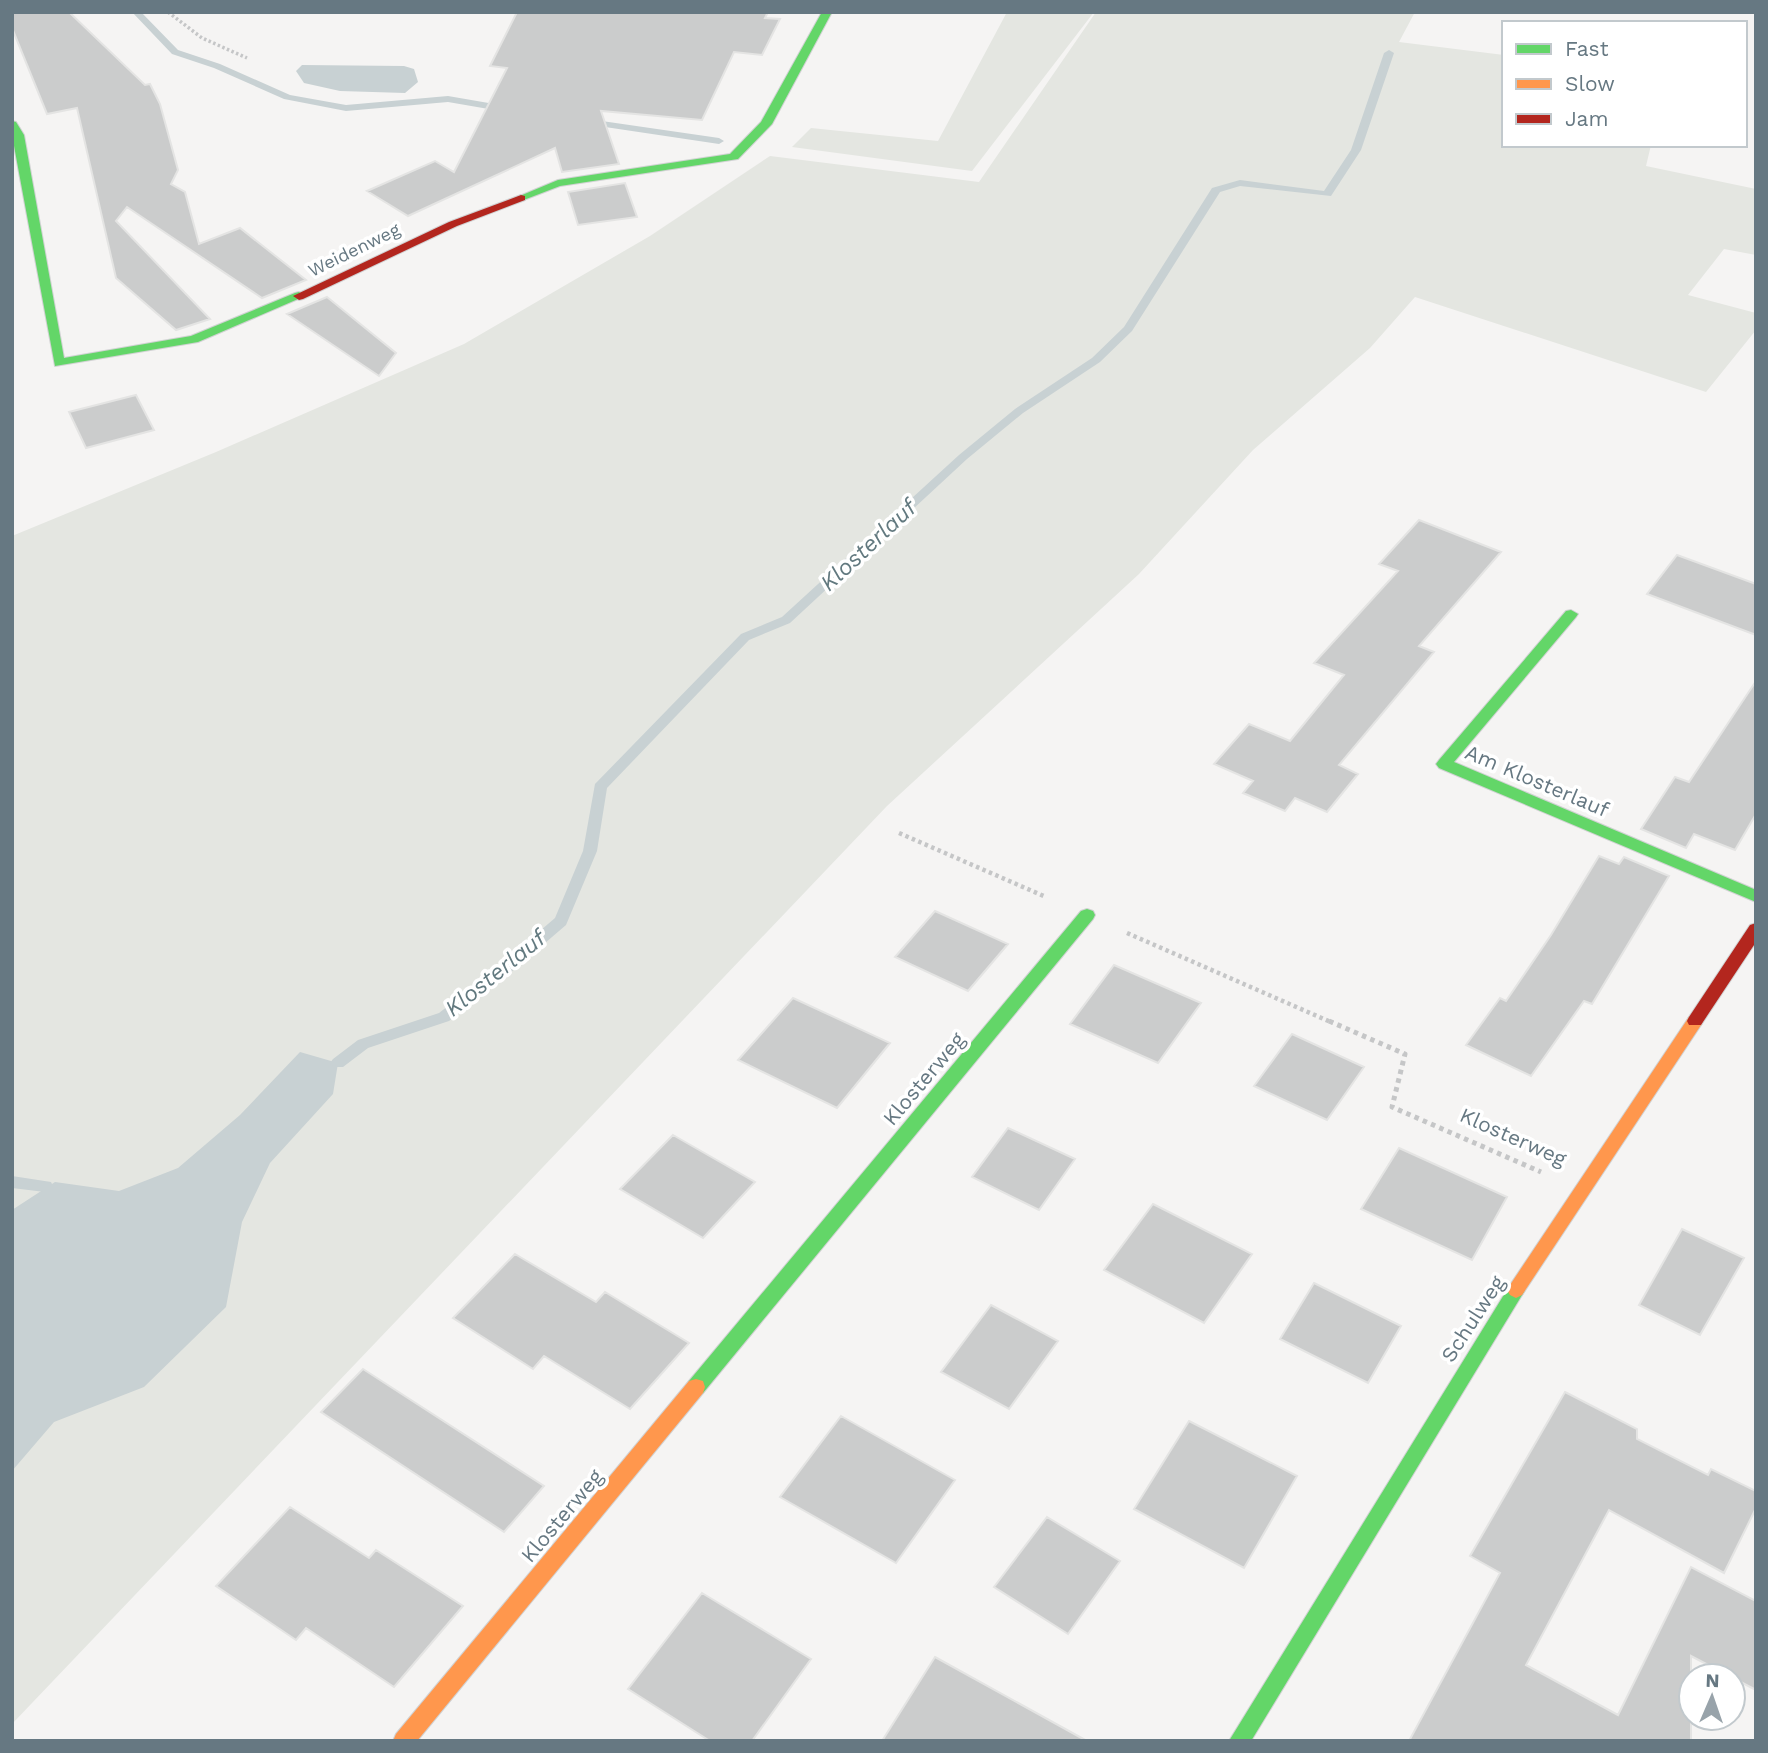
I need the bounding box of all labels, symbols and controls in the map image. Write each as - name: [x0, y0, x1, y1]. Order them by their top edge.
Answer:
- legend: [1502, 21, 1747, 147]
- text: Fast: [1565, 36, 1609, 61]
- text: Slow: [1565, 71, 1615, 96]
- text: Jam: [1565, 106, 1608, 131]
- street label: Weidenweg: [305, 218, 403, 281]
- water label: Klosterlauf: [815, 493, 924, 597]
- street label: Am Klosterlauf: [1461, 739, 1613, 822]
- water label: Klosterlauf: [440, 923, 553, 1022]
- street label: Klosterweg: [877, 1026, 970, 1130]
- street label: Klosterweg: [1456, 1102, 1571, 1171]
- street label: Schulweg: [1435, 1270, 1510, 1367]
- street label: Klosterweg: [515, 1463, 608, 1567]
- north arrow: [1677, 1662, 1747, 1732]
- text: N: [1705, 1669, 1720, 1692]

